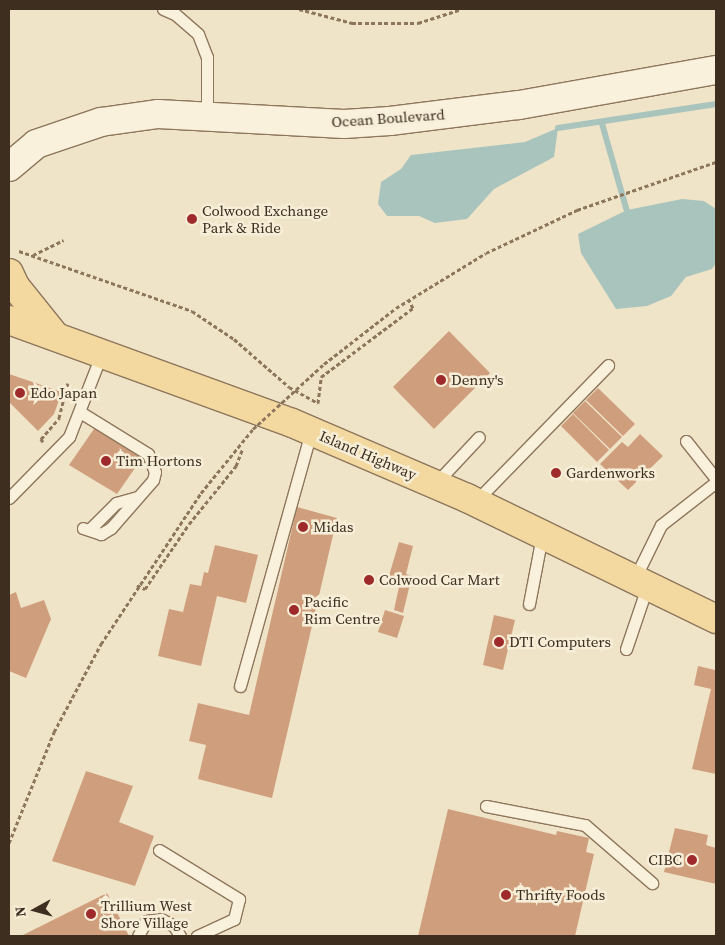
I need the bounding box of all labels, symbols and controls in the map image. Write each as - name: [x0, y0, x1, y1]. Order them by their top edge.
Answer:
- street label: Ocean Boulevard: [331, 105, 445, 131]
- place label: Colwood Exchange Park & Ride: [202, 201, 328, 236]
- marker: Colwood Exchange Park & Ride: [186, 213, 198, 225]
- place label: Denny's: [451, 371, 503, 389]
- marker: Denny's: [435, 374, 447, 386]
- place label: Edo Japan: [30, 384, 97, 402]
- marker: Edo Japan: [14, 387, 26, 399]
- street label: Island Highway: [317, 427, 419, 483]
- place label: Tim Hortons: [116, 452, 202, 470]
- marker: Tim Hortons: [100, 455, 112, 467]
- place label: Gardenworks: [566, 464, 655, 482]
- marker: Gardenworks: [550, 467, 562, 479]
- place label: Midas: [313, 518, 353, 536]
- marker: Midas: [297, 521, 309, 533]
- place label: Colwood Car Mart: [379, 571, 500, 589]
- marker: Colwood Car Mart: [363, 574, 375, 586]
- place label: Pacific Rim Centre: [304, 592, 380, 627]
- marker: Pacific Rim Centre: [288, 604, 300, 616]
- place label: DTI Computers: [509, 633, 611, 651]
- marker: DTI Computers: [493, 636, 505, 648]
- place label: CIBC: [648, 851, 682, 869]
- marker: CIBC: [686, 854, 698, 866]
- north arrow: [10, 885, 60, 935]
- place label: Thrifty Foods: [516, 886, 605, 904]
- marker: Thrifty Foods: [500, 889, 512, 901]
- place label: Trillium West Shore Village: [101, 896, 192, 931]
- text: N: [10, 906, 31, 918]
- marker: Trillium West Shore Village: [85, 908, 97, 920]

